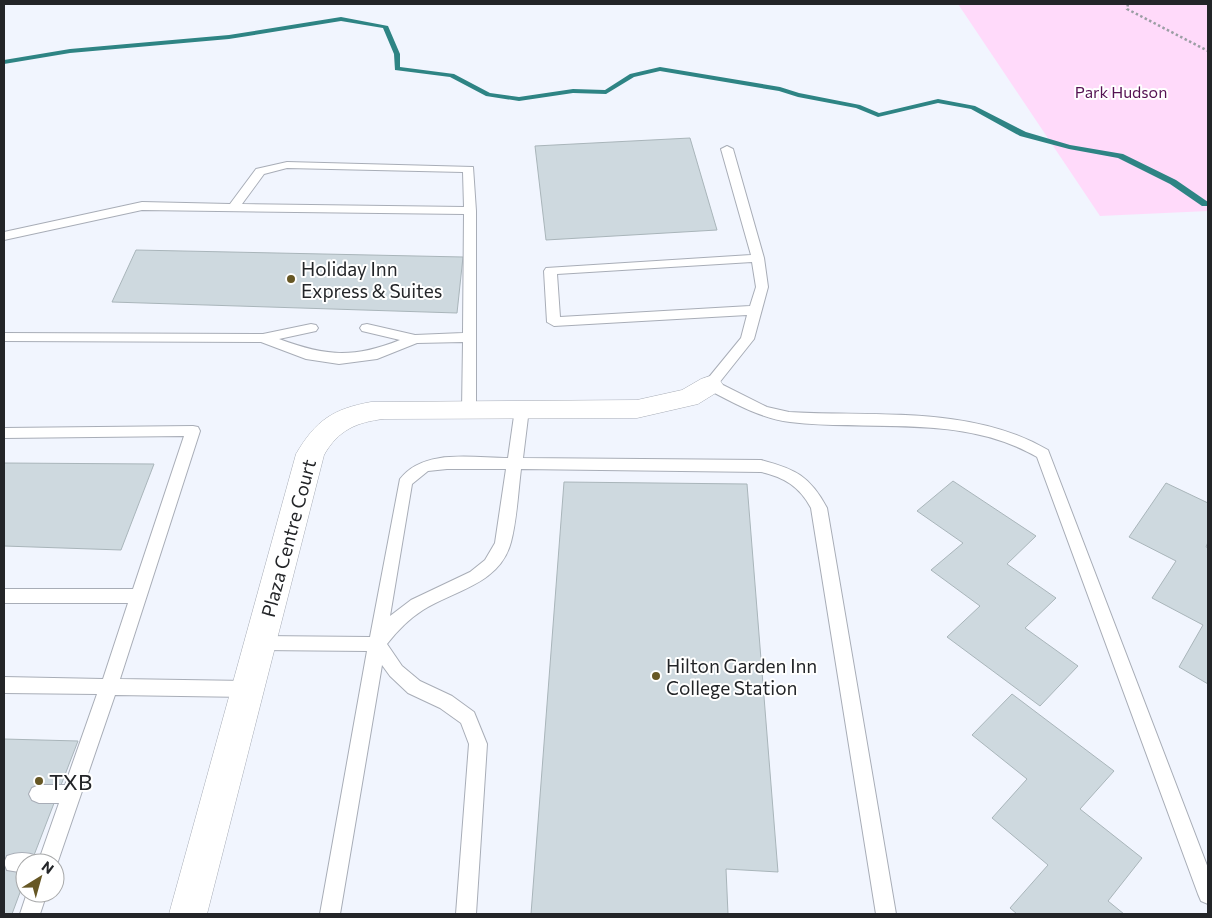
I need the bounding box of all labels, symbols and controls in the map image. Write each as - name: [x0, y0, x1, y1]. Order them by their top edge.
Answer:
- park label: Park Hudson: [1075, 82, 1167, 101]
- place label: Holiday Inn Express & Suites: [301, 257, 442, 302]
- marker: Holiday Inn Express & Suites: [285, 273, 297, 285]
- street label: Plaza Centre Court: [256, 456, 320, 620]
- place label: Hilton Garden Inn College Station: [666, 654, 817, 699]
- marker: Hilton Garden Inn College Station: [650, 670, 662, 682]
- place label: TXB: [49, 768, 92, 795]
- marker: TXB: [33, 775, 45, 787]
- north arrow: [15, 853, 65, 903]
- text: N: [39, 857, 57, 877]

